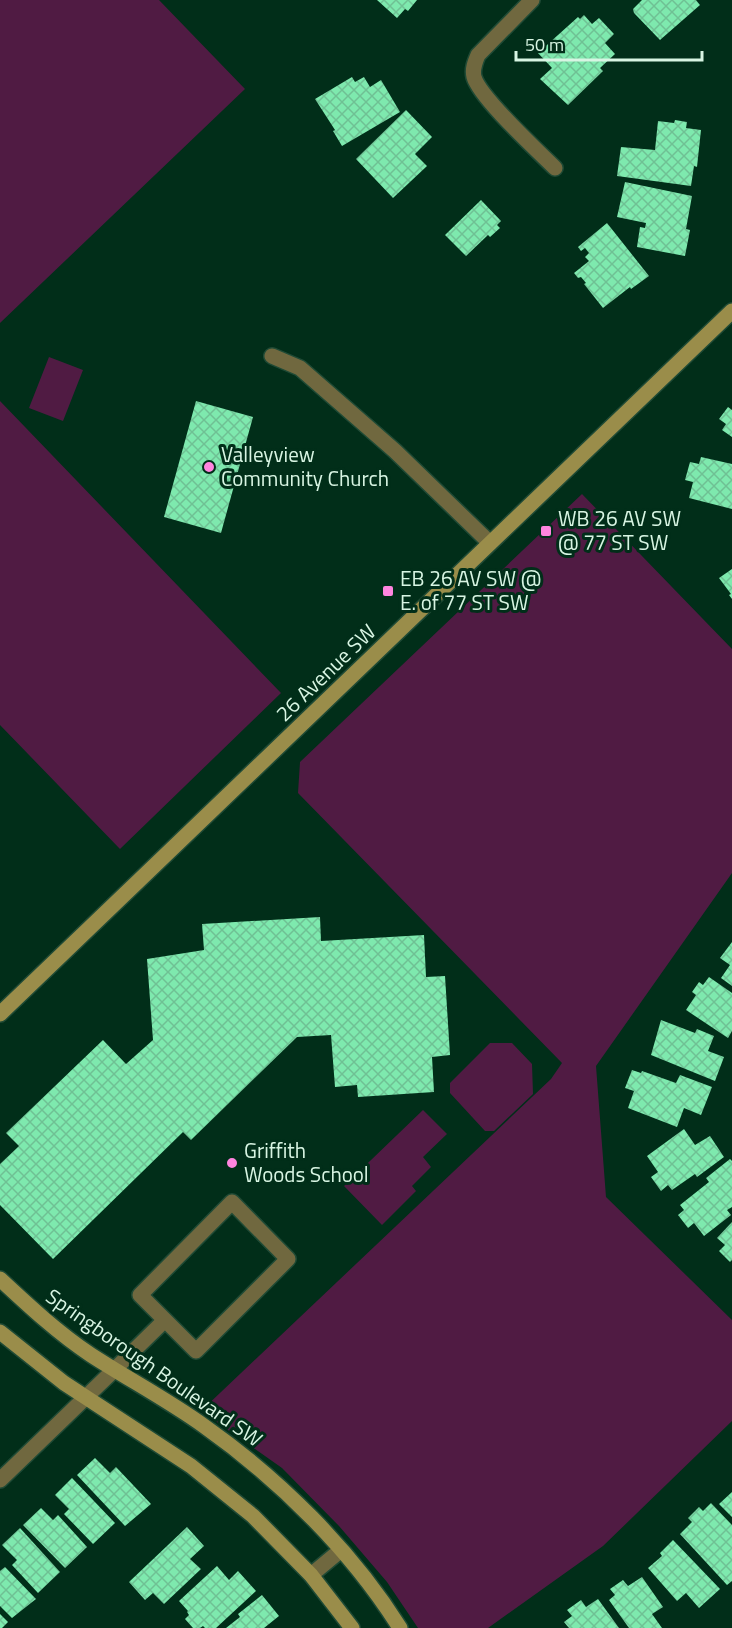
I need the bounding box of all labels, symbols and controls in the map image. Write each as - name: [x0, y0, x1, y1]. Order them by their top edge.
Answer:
- scale bar: [516, 24, 702, 62]
- text: 50 m: [525, 31, 564, 58]
- place label: Valleyview Community Church: [221, 438, 389, 494]
- marker: Valleyview Community Church: [202, 460, 216, 474]
- place label: WB 26 AV SW @ 77 ST SW: [558, 502, 681, 558]
- marker: WB 26 AV SW @ 77 ST SW: [539, 524, 553, 538]
- place label: EB 26 AV SW @ E. of 77 ST SW: [400, 562, 541, 618]
- marker: EB 26 AV SW @ E. of 77 ST SW: [381, 584, 395, 598]
- street label: 26 Avenue SW: [268, 616, 383, 728]
- place label: Griffith Woods School: [244, 1134, 369, 1190]
- marker: Griffith Woods School: [225, 1156, 239, 1170]
- street label: Springborough Boulevard SW: [40, 1280, 269, 1454]

